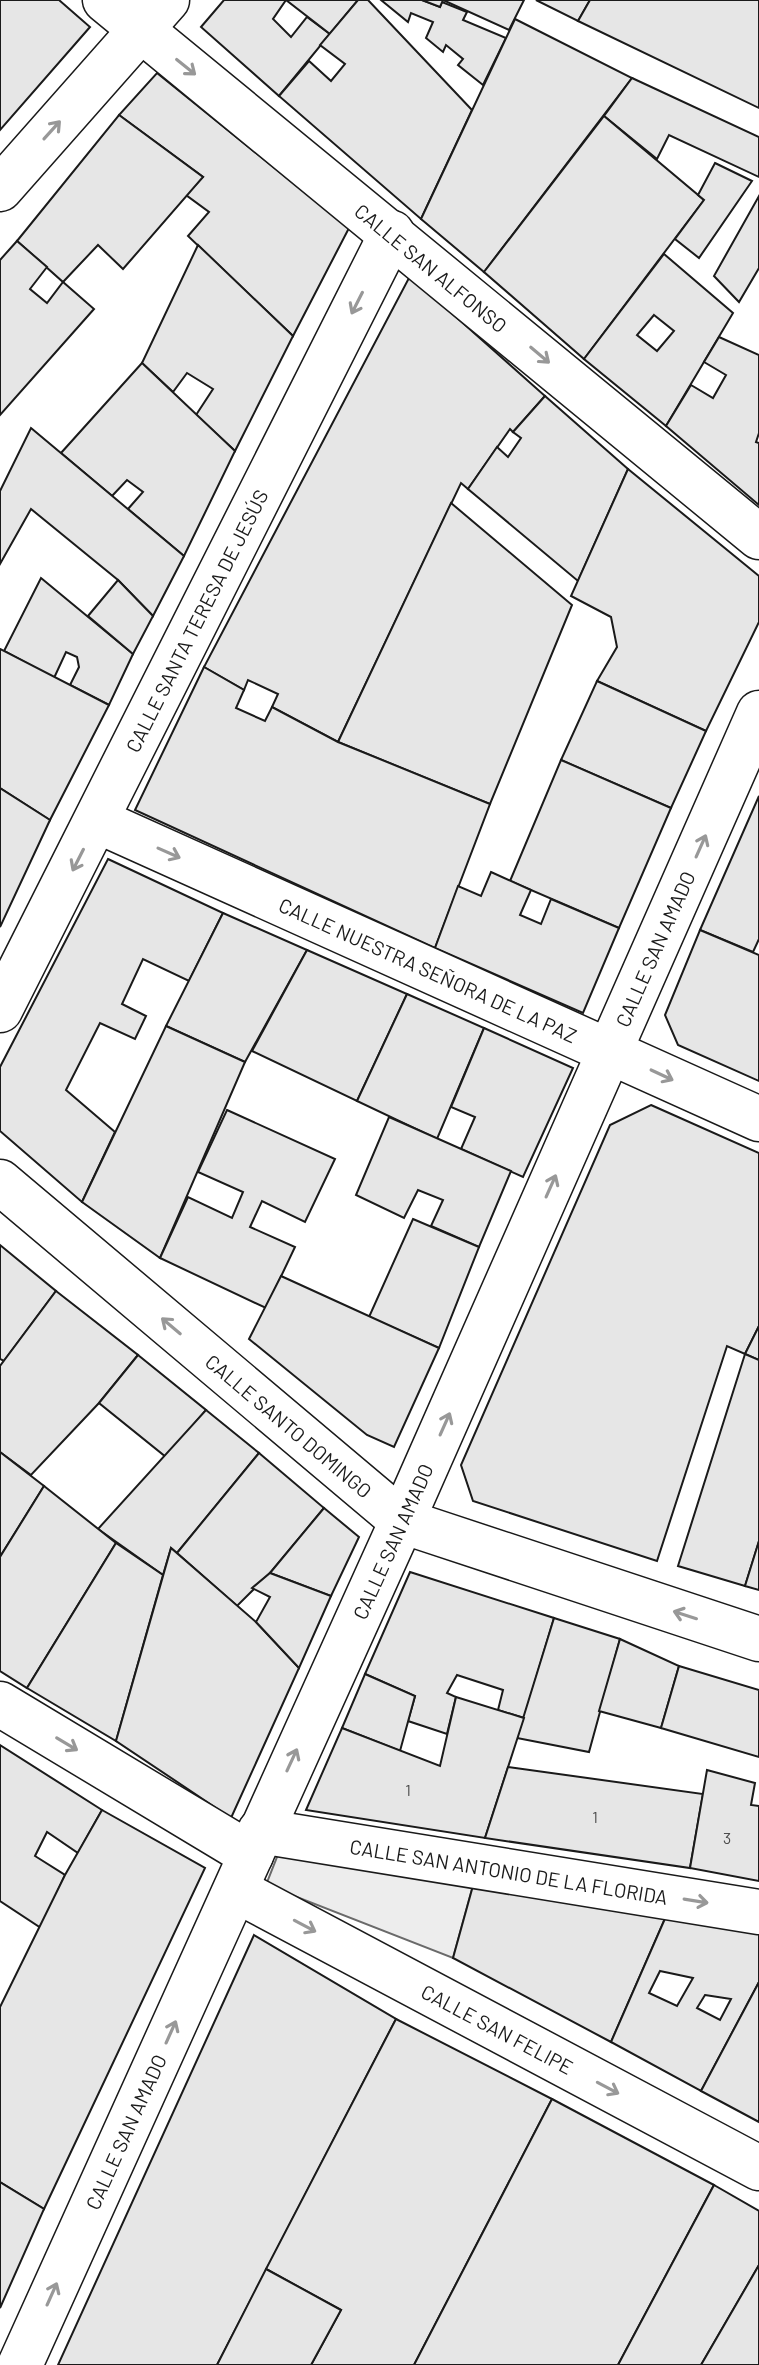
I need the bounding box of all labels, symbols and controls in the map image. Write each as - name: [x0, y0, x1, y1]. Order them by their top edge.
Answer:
- one-way arrow: [175, 59, 196, 76]
- one-way arrow: [42, 121, 60, 141]
- street label: CALLE SAN ALFONSO: [350, 198, 512, 337]
- one-way arrow: [349, 290, 364, 314]
- one-way arrow: [529, 346, 550, 364]
- street label: CALLE SANTA TERESA DE JESÚS: [120, 485, 273, 756]
- one-way arrow: [694, 834, 709, 859]
- one-way arrow: [157, 846, 181, 861]
- one-way arrow: [69, 848, 85, 872]
- street label: CALLE SAN AMADO: [610, 867, 700, 1030]
- street label: CALLE NUESTRA SEÑORA DE LA PAZ: [275, 892, 581, 1047]
- one-way arrow: [649, 1068, 673, 1083]
- one-way arrow: [544, 1174, 559, 1199]
- one-way arrow: [162, 1317, 182, 1335]
- street label: CALLE SANTO DOMINGO: [201, 1349, 377, 1503]
- one-way arrow: [439, 1412, 454, 1437]
- street label: CALLE SAN AMADO: [347, 1460, 438, 1623]
- one-way arrow: [673, 1606, 698, 1621]
- one-way arrow: [55, 1736, 78, 1752]
- one-way arrow: [285, 1748, 300, 1772]
- house number: 1: [405, 1780, 411, 1799]
- house number: 1: [592, 1807, 598, 1826]
- house number: 3: [723, 1828, 731, 1847]
- street label: CALLE SAN ANTONIO DE LA FLORIDA: [348, 1834, 669, 1909]
- one-way arrow: [683, 1895, 708, 1910]
- one-way arrow: [292, 1919, 316, 1935]
- street label: CALLE SAN FELIPE: [417, 1979, 577, 2079]
- one-way arrow: [165, 2020, 180, 2044]
- street label: CALLE SAN AMADO: [80, 2050, 171, 2213]
- one-way arrow: [596, 2081, 620, 2096]
- one-way arrow: [46, 2282, 61, 2307]

